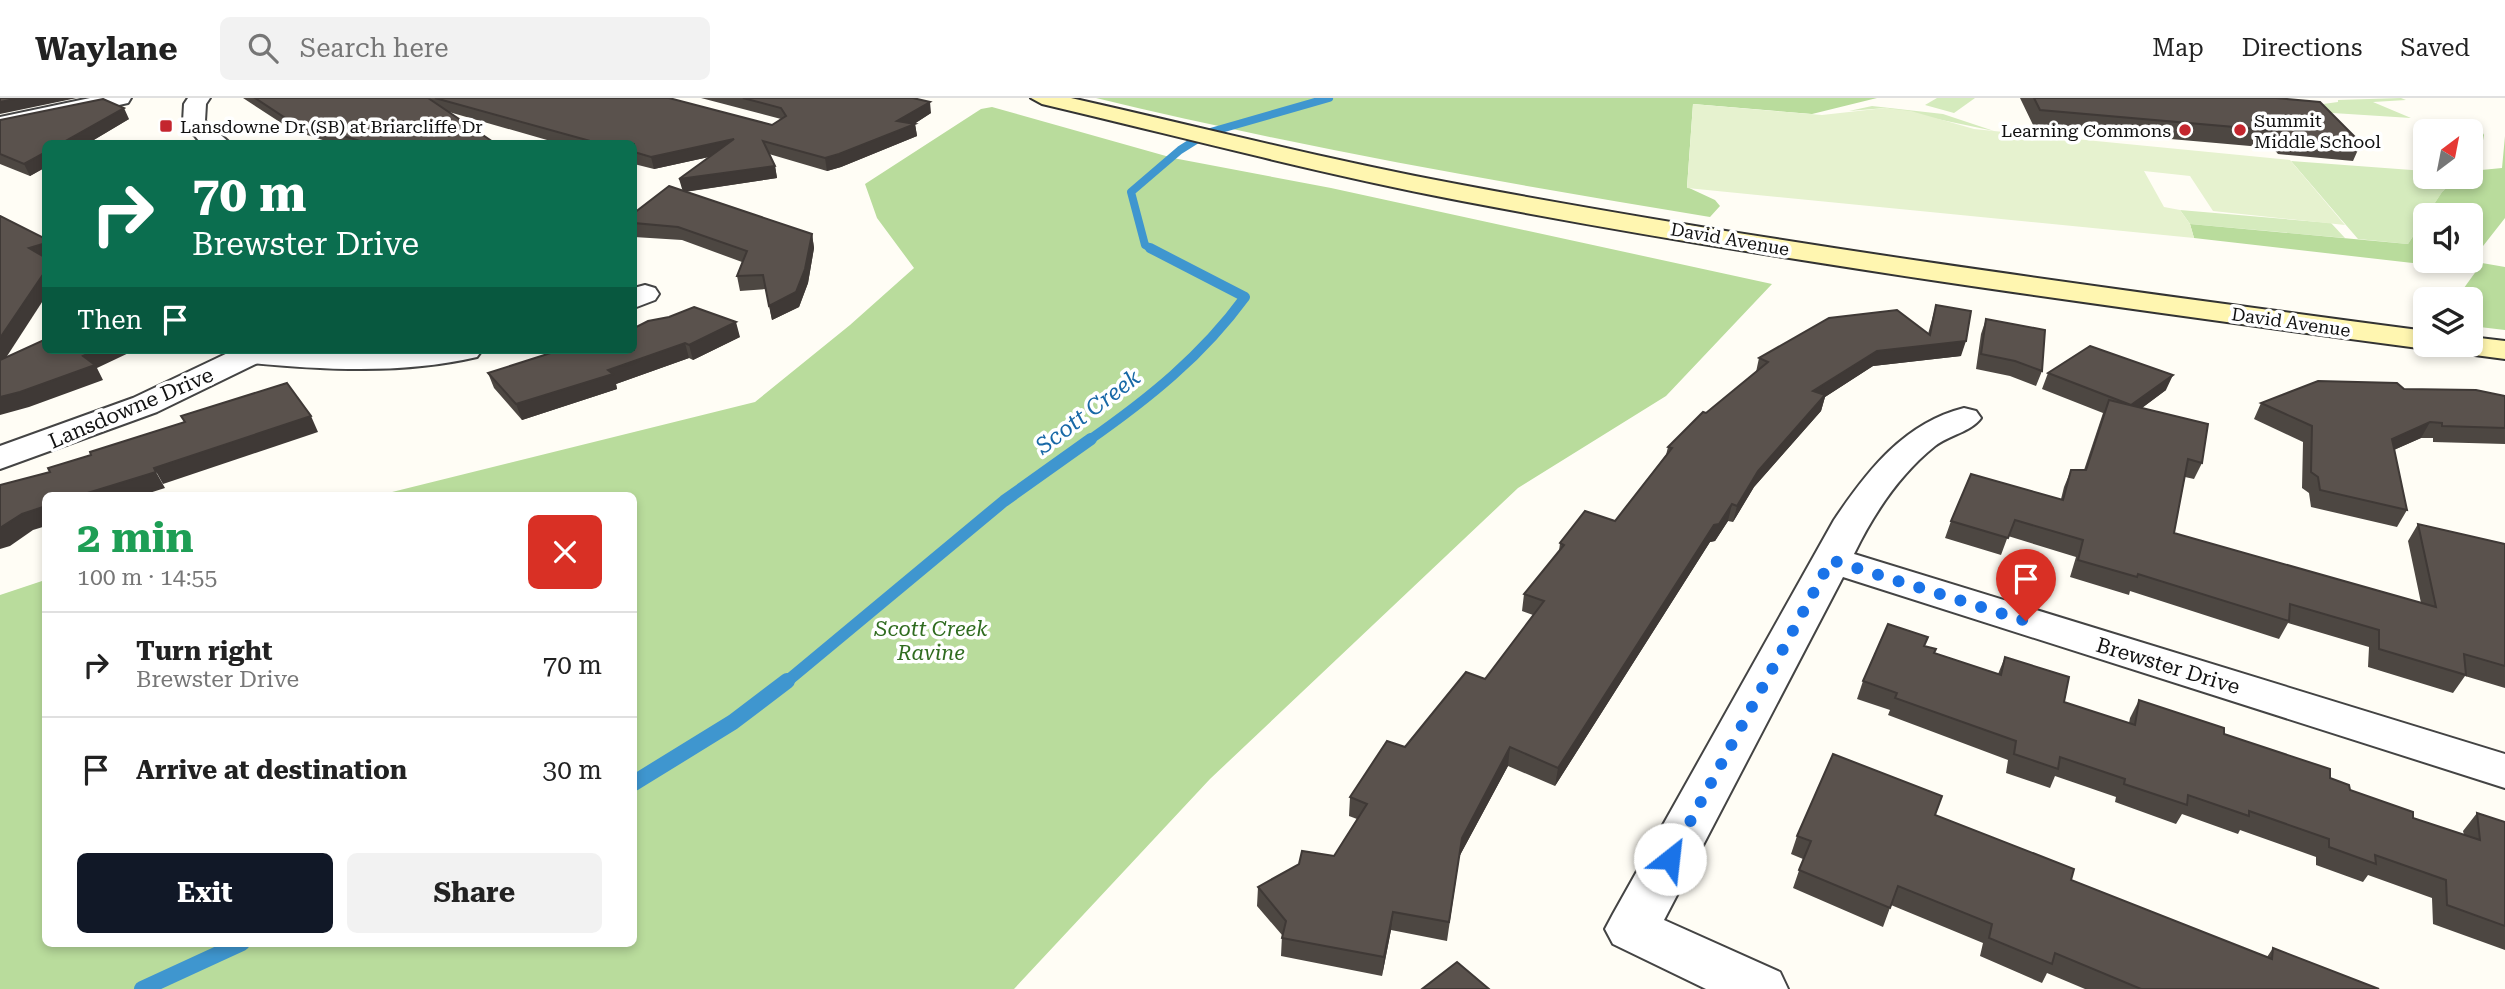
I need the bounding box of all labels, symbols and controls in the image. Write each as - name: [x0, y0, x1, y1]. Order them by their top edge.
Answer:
- search box: [220, 17, 710, 80]
- text: Waylane: [35, 29, 178, 68]
- icon: search: [244, 29, 282, 67]
- text: Search here: [300, 33, 449, 63]
- text: Map: [2152, 34, 2204, 62]
- text: Directions: [2242, 34, 2362, 62]
- text: Saved: [2400, 34, 2470, 62]
- place label: Summit Middle School: [2254, 110, 2381, 152]
- place label: Lansdowne Dr (SB) at Briarcliffe Dr: [180, 116, 483, 137]
- marker: Lansdowne Dr (SB) at Briarcliffe Dr: [158, 118, 174, 134]
- north arrow: [2413, 119, 2483, 189]
- map controls: [2413, 119, 2483, 357]
- place label: Learning Commons: [2001, 120, 2171, 141]
- marker: Learning Commons: [2177, 122, 2193, 138]
- marker: Summit Middle School: [2232, 122, 2248, 138]
- text: 70 m: [192, 166, 307, 223]
- icon: right: [77, 168, 168, 259]
- button: sound: [2413, 203, 2483, 273]
- street label: David Avenue: [1669, 218, 1791, 260]
- text: Brewster Drive: [192, 225, 419, 263]
- button: layers: [2413, 287, 2483, 357]
- icon: arrive: [156, 301, 194, 339]
- street label: David Avenue: [2230, 303, 2352, 341]
- text: Then: [77, 305, 142, 335]
- street label: Lansdowne Drive: [45, 362, 217, 454]
- water label: Scott Creek: [1030, 364, 1146, 461]
- text: 2 min: [77, 513, 194, 562]
- button: close: [528, 515, 602, 589]
- pin: [1996, 549, 2056, 621]
- icon: arrive: [2007, 560, 2045, 598]
- text: 100 m · 14:55: [77, 564, 217, 591]
- park label: Scott Creek Ravine: [873, 617, 988, 665]
- street label: Brewster Drive: [2093, 633, 2243, 699]
- text: Turn right: [136, 636, 272, 666]
- icon: right: [77, 646, 115, 684]
- text: 70 m: [543, 650, 602, 680]
- text: Brewster Drive: [136, 666, 299, 693]
- icon: arrive: [77, 751, 115, 789]
- text: Arrive at destination: [136, 755, 407, 785]
- text: 30 m: [543, 755, 602, 785]
- position arrow: [1633, 822, 1707, 896]
- button: Exit: [77, 853, 333, 933]
- button: Share: [347, 853, 602, 933]

